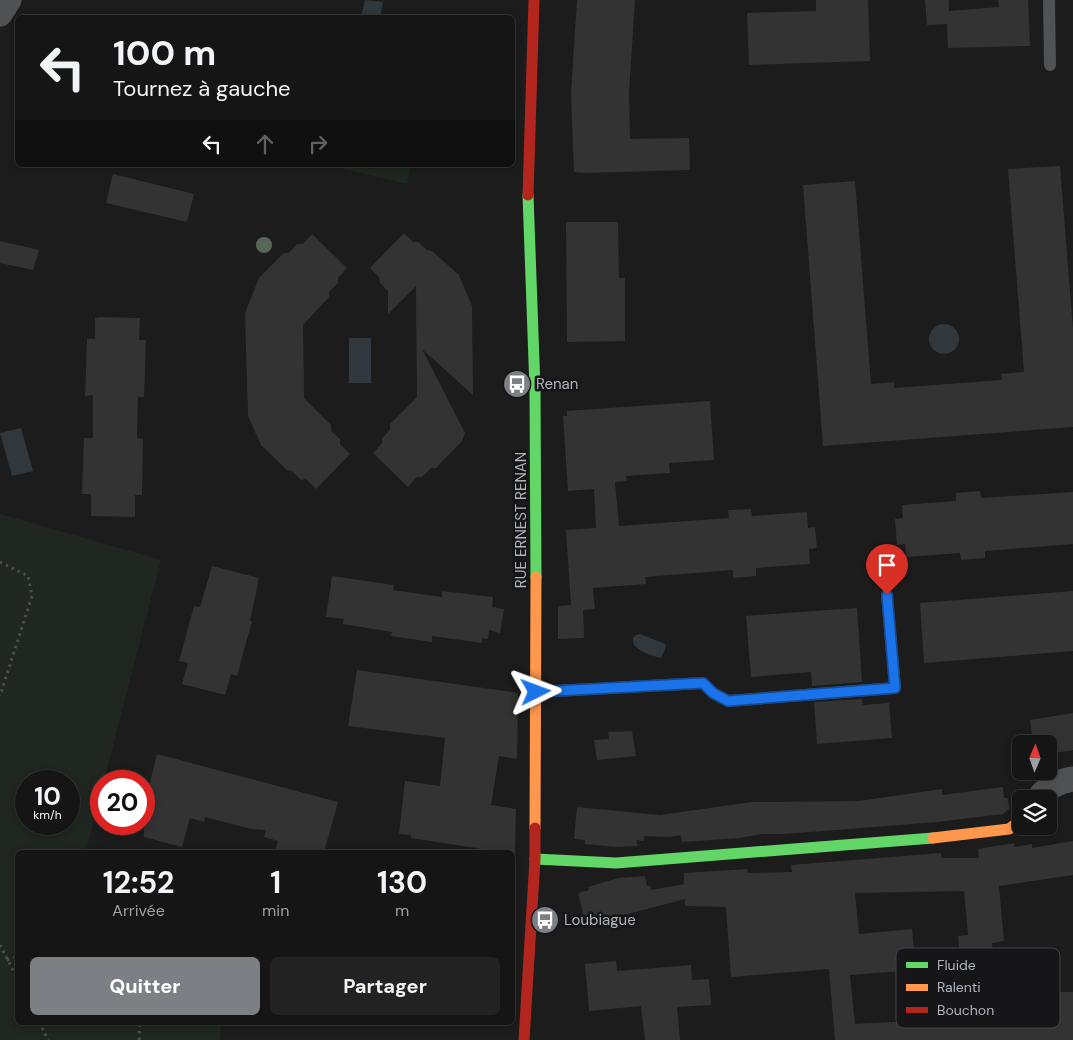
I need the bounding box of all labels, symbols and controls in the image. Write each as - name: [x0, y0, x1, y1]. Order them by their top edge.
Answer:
- text: 100 m: [113, 30, 216, 76]
- icon: left: [30, 35, 95, 100]
- text: Tournez à gauche: [113, 74, 291, 103]
- icon: left: [198, 130, 226, 158]
- icon: ahead: [251, 130, 279, 158]
- icon: right: [304, 130, 332, 158]
- bus stop icon: Renan: [502, 369, 532, 399]
- place label: Renan: [536, 374, 578, 394]
- street label: RUE ERNEST RENAN: [511, 452, 531, 588]
- pin: [866, 544, 908, 595]
- icon: arrive: [873, 551, 901, 579]
- position arrow: [509, 665, 561, 717]
- north arrow: [1012, 735, 1058, 780]
- map controls: [1012, 735, 1057, 835]
- speed limit sign: 20: [90, 770, 155, 835]
- text: 10: [34, 780, 61, 813]
- button: layers: [1012, 790, 1057, 835]
- text: km/h: [33, 807, 62, 823]
- text: 12:52: [103, 863, 174, 902]
- text: 1: [270, 863, 281, 902]
- text: 130: [377, 863, 427, 902]
- text: Arrivée: [112, 900, 165, 921]
- text: min: [262, 900, 289, 921]
- text: m: [395, 900, 409, 921]
- bus stop icon: Loubiague: [530, 905, 560, 935]
- place label: Loubiague: [564, 910, 636, 930]
- legend: [896, 948, 1060, 1028]
- text: Fluide: [937, 956, 976, 974]
- button: Quitter: [30, 957, 260, 1015]
- button: Partager: [270, 957, 500, 1015]
- text: Ralenti: [937, 978, 981, 996]
- text: Bouchon: [937, 1001, 994, 1019]

